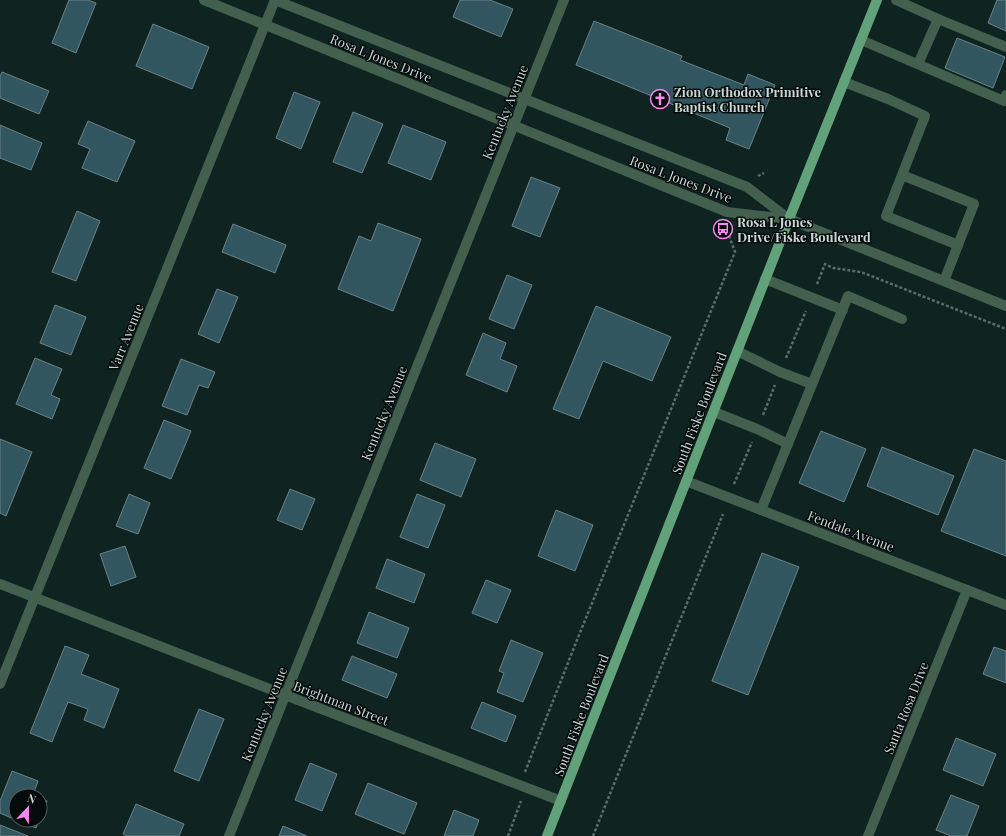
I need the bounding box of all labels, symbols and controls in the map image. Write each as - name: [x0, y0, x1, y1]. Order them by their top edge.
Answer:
- street label: Rosa L Jones Drive: [328, 29, 435, 86]
- street label: Kentucky Avenue: [478, 62, 531, 162]
- place label: Zion Orthodox Primitive Baptist Church: [674, 83, 822, 115]
- church icon: Zion Orthodox Primitive Baptist Church: [649, 88, 671, 110]
- street label: Rosa L Jones Drive: [628, 151, 735, 206]
- place label: Rosa L Jones Drive/Fiske Boulevard: [737, 213, 871, 245]
- bus stop icon: Rosa L Jones Drive/Fiske Boulevard: [712, 218, 734, 240]
- street label: Varr Avenue: [104, 300, 147, 374]
- street label: South Fiske Boulevard: [667, 349, 730, 476]
- street label: Kentucky Avenue: [357, 363, 410, 463]
- street label: Fendale Avenue: [806, 506, 897, 555]
- street label: South Fiske Boulevard: [549, 651, 612, 778]
- street label: Santa Rosa Drive: [879, 659, 932, 756]
- street label: Kentucky Avenue: [237, 664, 290, 764]
- street label: Brightman Street: [291, 677, 392, 729]
- north arrow: [8, 788, 48, 828]
- text: N: [25, 790, 38, 807]

